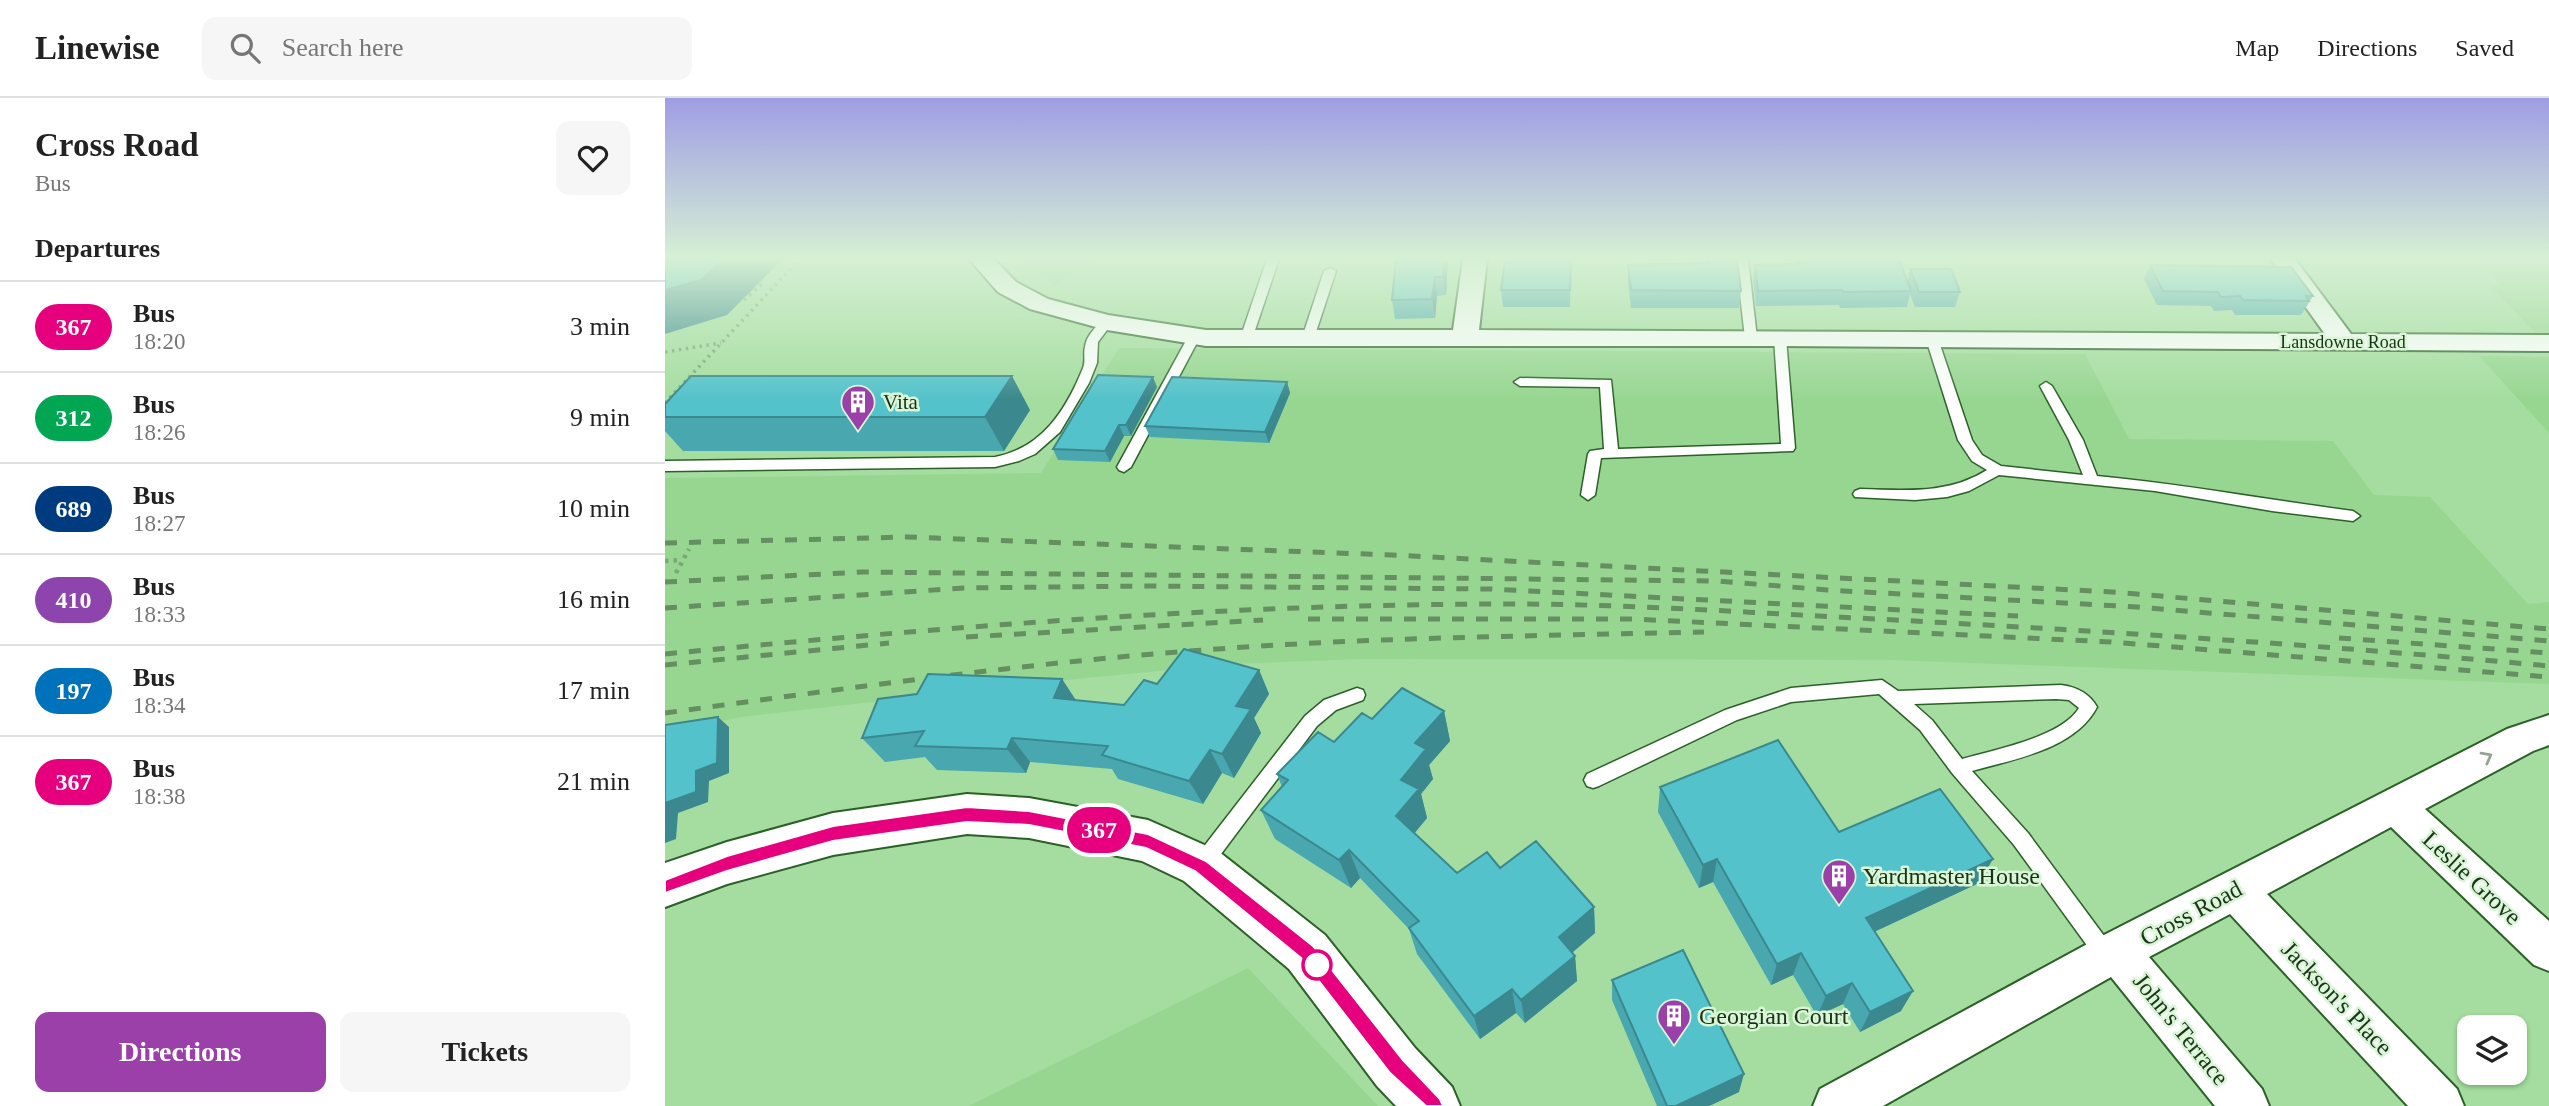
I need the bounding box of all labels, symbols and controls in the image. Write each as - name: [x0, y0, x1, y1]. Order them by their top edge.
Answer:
- search box: [202, 17, 692, 80]
- icon: search: [226, 29, 264, 67]
- text: Linewise: [35, 30, 160, 66]
- text: Search here: [282, 33, 404, 62]
- text: Map: [2235, 35, 2279, 61]
- text: Directions: [2317, 35, 2417, 61]
- text: Saved: [2455, 35, 2514, 61]
- button: heart: [556, 121, 630, 195]
- text: Cross Road: [35, 127, 199, 163]
- text: Bus: [35, 171, 71, 196]
- text: Departures: [35, 234, 160, 263]
- text: Bus: [133, 299, 175, 328]
- text: 3 min: [570, 312, 630, 341]
- text: 367: [56, 314, 92, 340]
- text: 18:20: [133, 329, 185, 354]
- street label: Lansdowne Road: [2280, 332, 2406, 352]
- building icon: Vita: [839, 383, 877, 432]
- text: Bus: [133, 390, 175, 419]
- place label: Vita: [883, 390, 919, 414]
- text: 9 min: [570, 403, 630, 432]
- text: 312: [56, 405, 92, 431]
- text: 18:26: [133, 420, 185, 445]
- text: Bus: [133, 481, 175, 510]
- text: 10 min: [557, 494, 630, 523]
- text: 689: [56, 496, 92, 522]
- text: 18:27: [133, 511, 185, 536]
- text: Bus: [133, 572, 175, 601]
- text: 16 min: [557, 585, 630, 614]
- text: 410: [56, 587, 92, 613]
- text: 18:33: [133, 602, 185, 627]
- text: Bus: [133, 663, 175, 692]
- text: 17 min: [557, 676, 630, 705]
- text: 197: [56, 678, 92, 704]
- text: 18:34: [133, 693, 185, 718]
- one-way arrow: [2480, 752, 2493, 766]
- text: Bus: [133, 754, 175, 783]
- text: 21 min: [557, 767, 630, 796]
- text: 367: [56, 769, 92, 795]
- text: 18:38: [133, 784, 185, 809]
- line badge: 367: [1059, 807, 1139, 853]
- text: 367: [1081, 817, 1117, 843]
- street label: Leslie Grove: [2418, 826, 2526, 930]
- building icon: Yardmaster House: [1820, 857, 1858, 906]
- place label: Yardmaster House: [1863, 863, 2040, 889]
- street label: Cross Road: [2136, 875, 2246, 951]
- street label: Jackson's Place: [2276, 936, 2398, 1060]
- unlabelled marker: [1302, 950, 1332, 980]
- street label: John's Terrace: [2128, 968, 2234, 1090]
- building icon: Georgian Court: [1655, 997, 1693, 1046]
- place label: Georgian Court: [1699, 1003, 1849, 1029]
- button: Directions: [35, 1012, 326, 1092]
- button: Tickets: [340, 1012, 630, 1092]
- map controls: [2457, 1015, 2527, 1085]
- button: layers: [2457, 1015, 2527, 1085]

